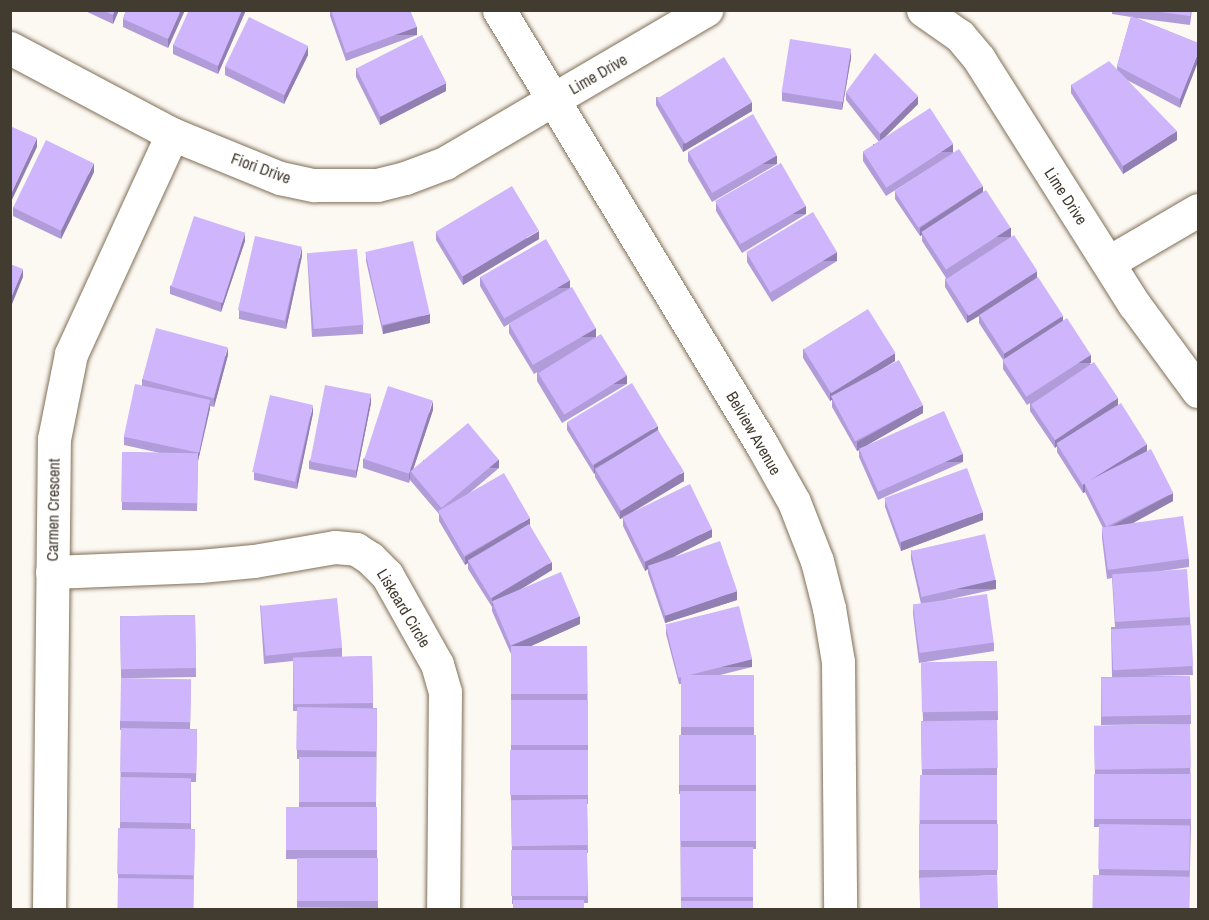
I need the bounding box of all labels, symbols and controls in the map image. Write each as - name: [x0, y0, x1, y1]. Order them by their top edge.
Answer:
- street label: Lime Drive: [565, 50, 631, 98]
- street label: Fiori Drive: [229, 148, 293, 188]
- street label: Lime Drive: [1040, 164, 1092, 228]
- street label: Belview Avenue: [722, 388, 786, 478]
- street label: Carmen Crescent: [43, 458, 63, 562]
- street label: Liskeard Circle: [373, 565, 435, 651]

